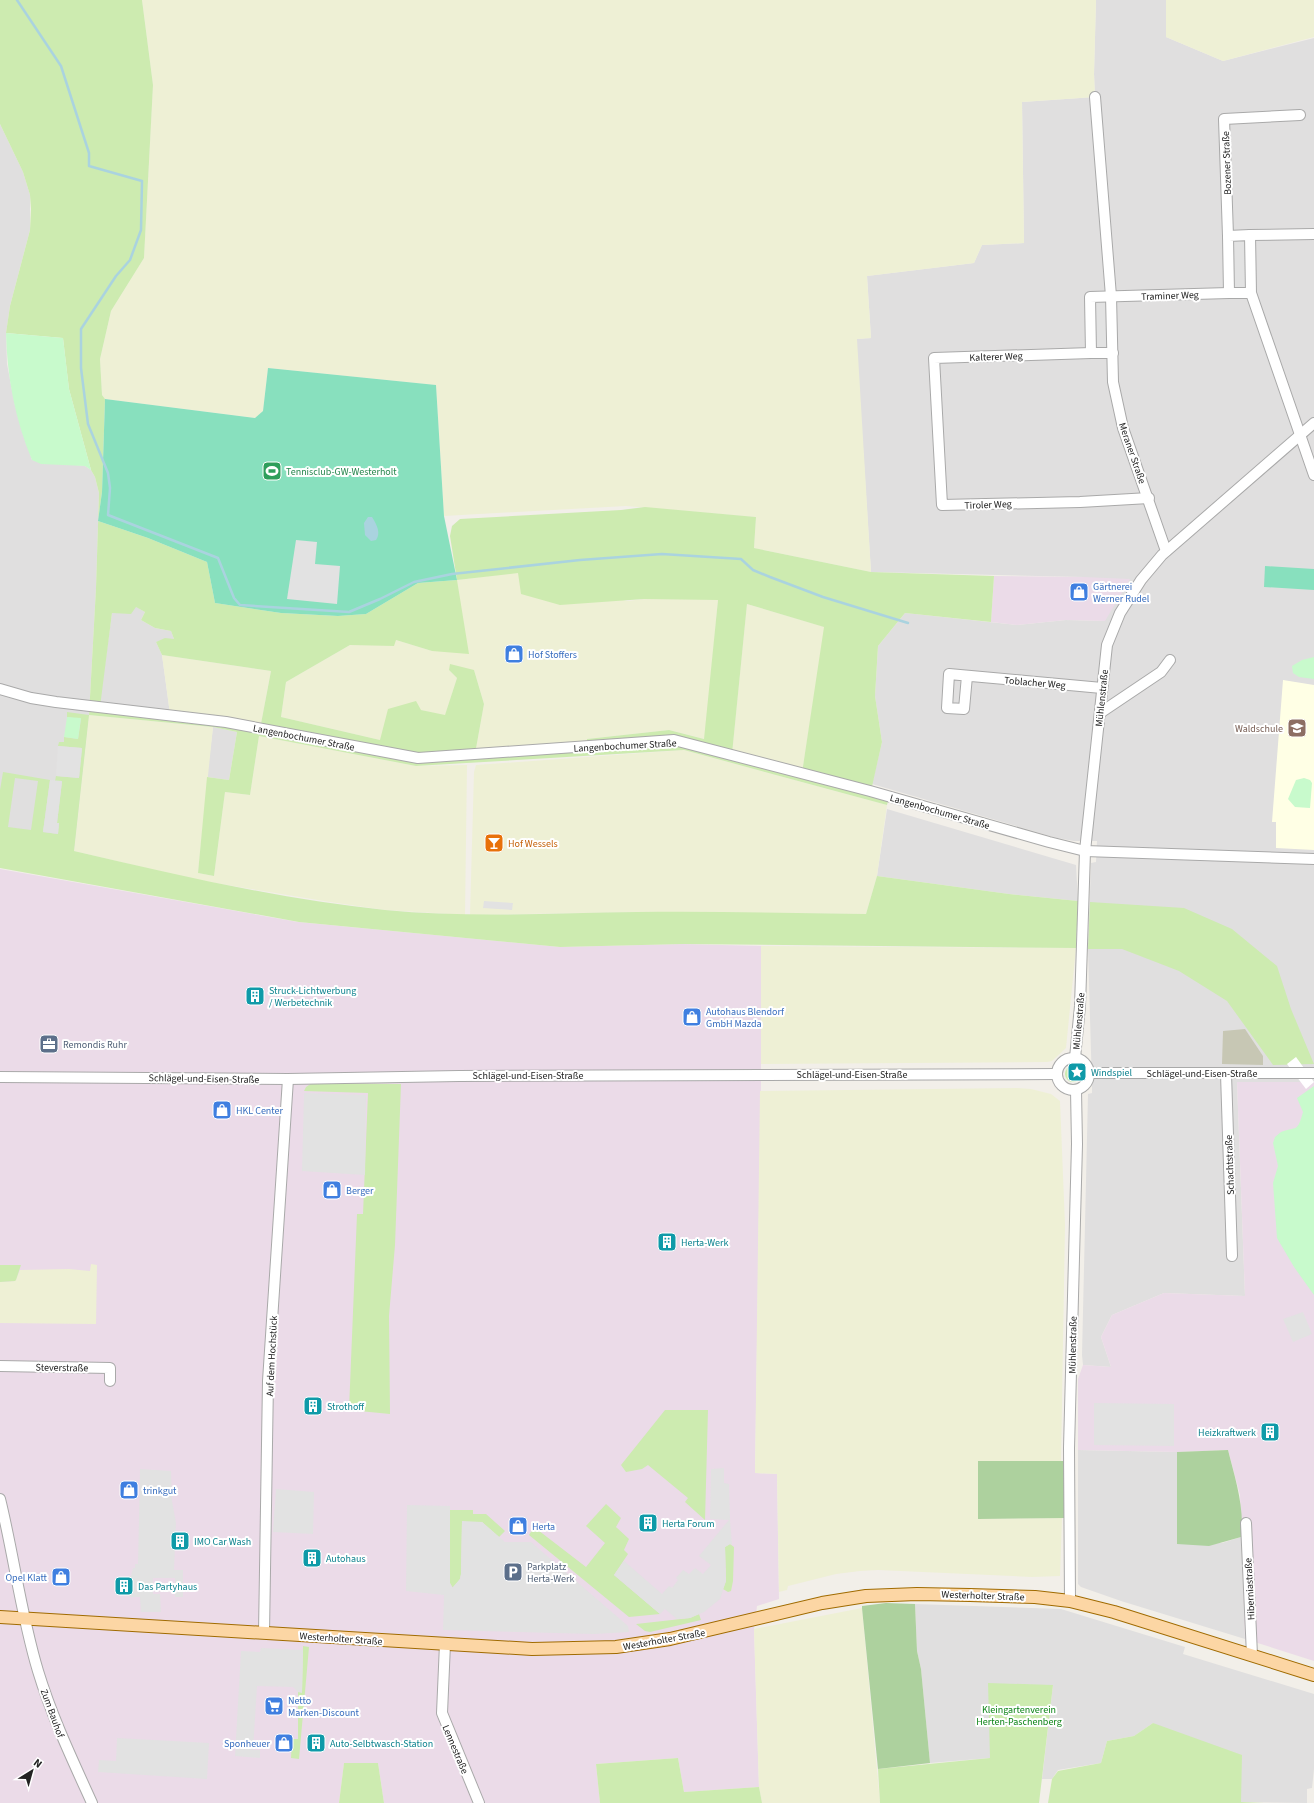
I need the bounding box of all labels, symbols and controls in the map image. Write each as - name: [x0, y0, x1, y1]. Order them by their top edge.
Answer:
- street label: Bozener Straße: [1219, 131, 1235, 195]
- street label: Traminer Weg: [1141, 288, 1199, 304]
- street label: Kalterer Weg: [969, 349, 1023, 365]
- street label: Meraner Straße: [1115, 421, 1149, 486]
- sports icon: Tennisclub-GW-Westerholt: [261, 460, 283, 482]
- place label: Tennisclub-GW-Westerholt: [286, 465, 397, 479]
- street label: Tiroler Weg: [964, 497, 1012, 513]
- place label: Gärtnerei Werner Rudel: [1093, 580, 1150, 606]
- shop icon: Gärtnerei Werner Rudel: [1068, 581, 1090, 603]
- shop icon: Hof Stoffers: [503, 643, 525, 665]
- place label: Hof Stoffers: [528, 648, 577, 662]
- street label: Mühlenstraße: [1092, 669, 1112, 727]
- street label: Toblacher Weg: [1004, 673, 1066, 693]
- school or university icon: Waldschule: [1286, 717, 1308, 739]
- street label: Langenbochumer Straße: [252, 721, 356, 755]
- place label: Waldschule: [1235, 722, 1283, 736]
- street label: Langenbochumer Straße: [573, 736, 677, 756]
- street label: Langenbochumer Straße: [888, 791, 991, 833]
- bar icon: Hof Wessels: [483, 832, 505, 854]
- place label: Hof Wessels: [508, 837, 558, 851]
- place label: Struck-Lichtwerbung / Werbetechnik: [269, 984, 356, 1010]
- building icon: Struck-Lichtwerbung / Werbetechnik: [244, 985, 266, 1007]
- street label: Mühlenstraße: [1070, 992, 1088, 1050]
- place label: Autohaus Blendorf GmbH Mazda: [706, 1005, 785, 1031]
- shop icon: Autohaus Blendorf GmbH Mazda: [681, 1006, 703, 1028]
- office icon: Remondis Ruhr: [38, 1033, 60, 1055]
- place label: Remondis Ruhr: [63, 1038, 127, 1052]
- place icon: Windspiel: [1066, 1061, 1088, 1083]
- place label: Windspiel: [1091, 1066, 1133, 1080]
- street label: Schlägel-und-Eisen-Straße: [1147, 1067, 1257, 1081]
- street label: Schlägel-und-Eisen-Straße: [797, 1068, 907, 1082]
- street label: Schlägel-und-Eisen-Straße: [473, 1069, 583, 1083]
- street label: Schlägel-und-Eisen-Straße: [148, 1071, 260, 1087]
- shop icon: HKL Center: [211, 1099, 233, 1121]
- place label: HKL Center: [236, 1104, 284, 1118]
- street label: Schachtstraße: [1222, 1135, 1238, 1195]
- shop icon: Berger: [321, 1179, 343, 1201]
- place label: Berger: [346, 1184, 374, 1198]
- building icon: Herta-Werk: [656, 1231, 678, 1253]
- place label: Herta-Werk: [681, 1236, 728, 1250]
- street label: Auf dem Hochstück: [263, 1315, 281, 1397]
- street label: Mühlenstraße: [1065, 1316, 1081, 1374]
- street label: Steverstraße: [35, 1361, 89, 1375]
- building icon: Strothoff: [302, 1395, 324, 1417]
- place label: Strothoff: [327, 1400, 365, 1414]
- building icon: Heizkraftwerk: [1259, 1421, 1281, 1443]
- place label: Heizkraftwerk: [1198, 1426, 1256, 1440]
- shop icon: trinkgut: [118, 1479, 140, 1501]
- place label: trinkgut: [143, 1484, 177, 1498]
- building icon: Herta Forum: [637, 1512, 659, 1534]
- shop icon: Herta: [507, 1515, 529, 1537]
- place label: Herta Forum: [662, 1517, 715, 1531]
- place label: Herta: [532, 1520, 555, 1534]
- building icon: IMO Car Wash: [169, 1530, 191, 1552]
- place label: IMO Car Wash: [194, 1535, 251, 1549]
- building icon: Autohaus: [301, 1547, 323, 1569]
- place label: Autohaus: [326, 1552, 366, 1566]
- street label: Hiberniastraße: [1241, 1557, 1259, 1620]
- place label: Parkplatz Herta-Werk: [527, 1560, 574, 1586]
- parking icon: Parkplatz Herta-Werk: [502, 1561, 524, 1583]
- shop icon: Opel Klatt: [50, 1566, 72, 1588]
- place label: Opel Klatt: [5, 1571, 48, 1585]
- building icon: Das Partyhaus: [113, 1575, 135, 1597]
- place label: Das Partyhaus: [138, 1580, 197, 1594]
- street label: Westerholter Straße: [941, 1588, 1025, 1604]
- street label: Westerholter Straße: [622, 1626, 706, 1654]
- street label: Westerholter Straße: [299, 1629, 383, 1649]
- street label: Zum Bauhof: [37, 1687, 68, 1741]
- place label: Netto Marken-Discount: [288, 1694, 360, 1720]
- supermarket icon: Netto Marken-Discount: [263, 1695, 285, 1717]
- park label: Kleingartenverein Herten-Paschenberg: [976, 1703, 1062, 1729]
- street label: Lennestraße: [438, 1723, 472, 1776]
- shop icon: Sponheuer: [273, 1732, 295, 1754]
- building icon: Auto-Selbtwasch-Station: [305, 1732, 327, 1754]
- place label: Sponheuer: [224, 1737, 271, 1751]
- place label: Auto-Selbtwasch-Station: [330, 1737, 433, 1751]
- north arrow: [12, 1751, 52, 1791]
- text: N: [30, 1755, 45, 1772]

